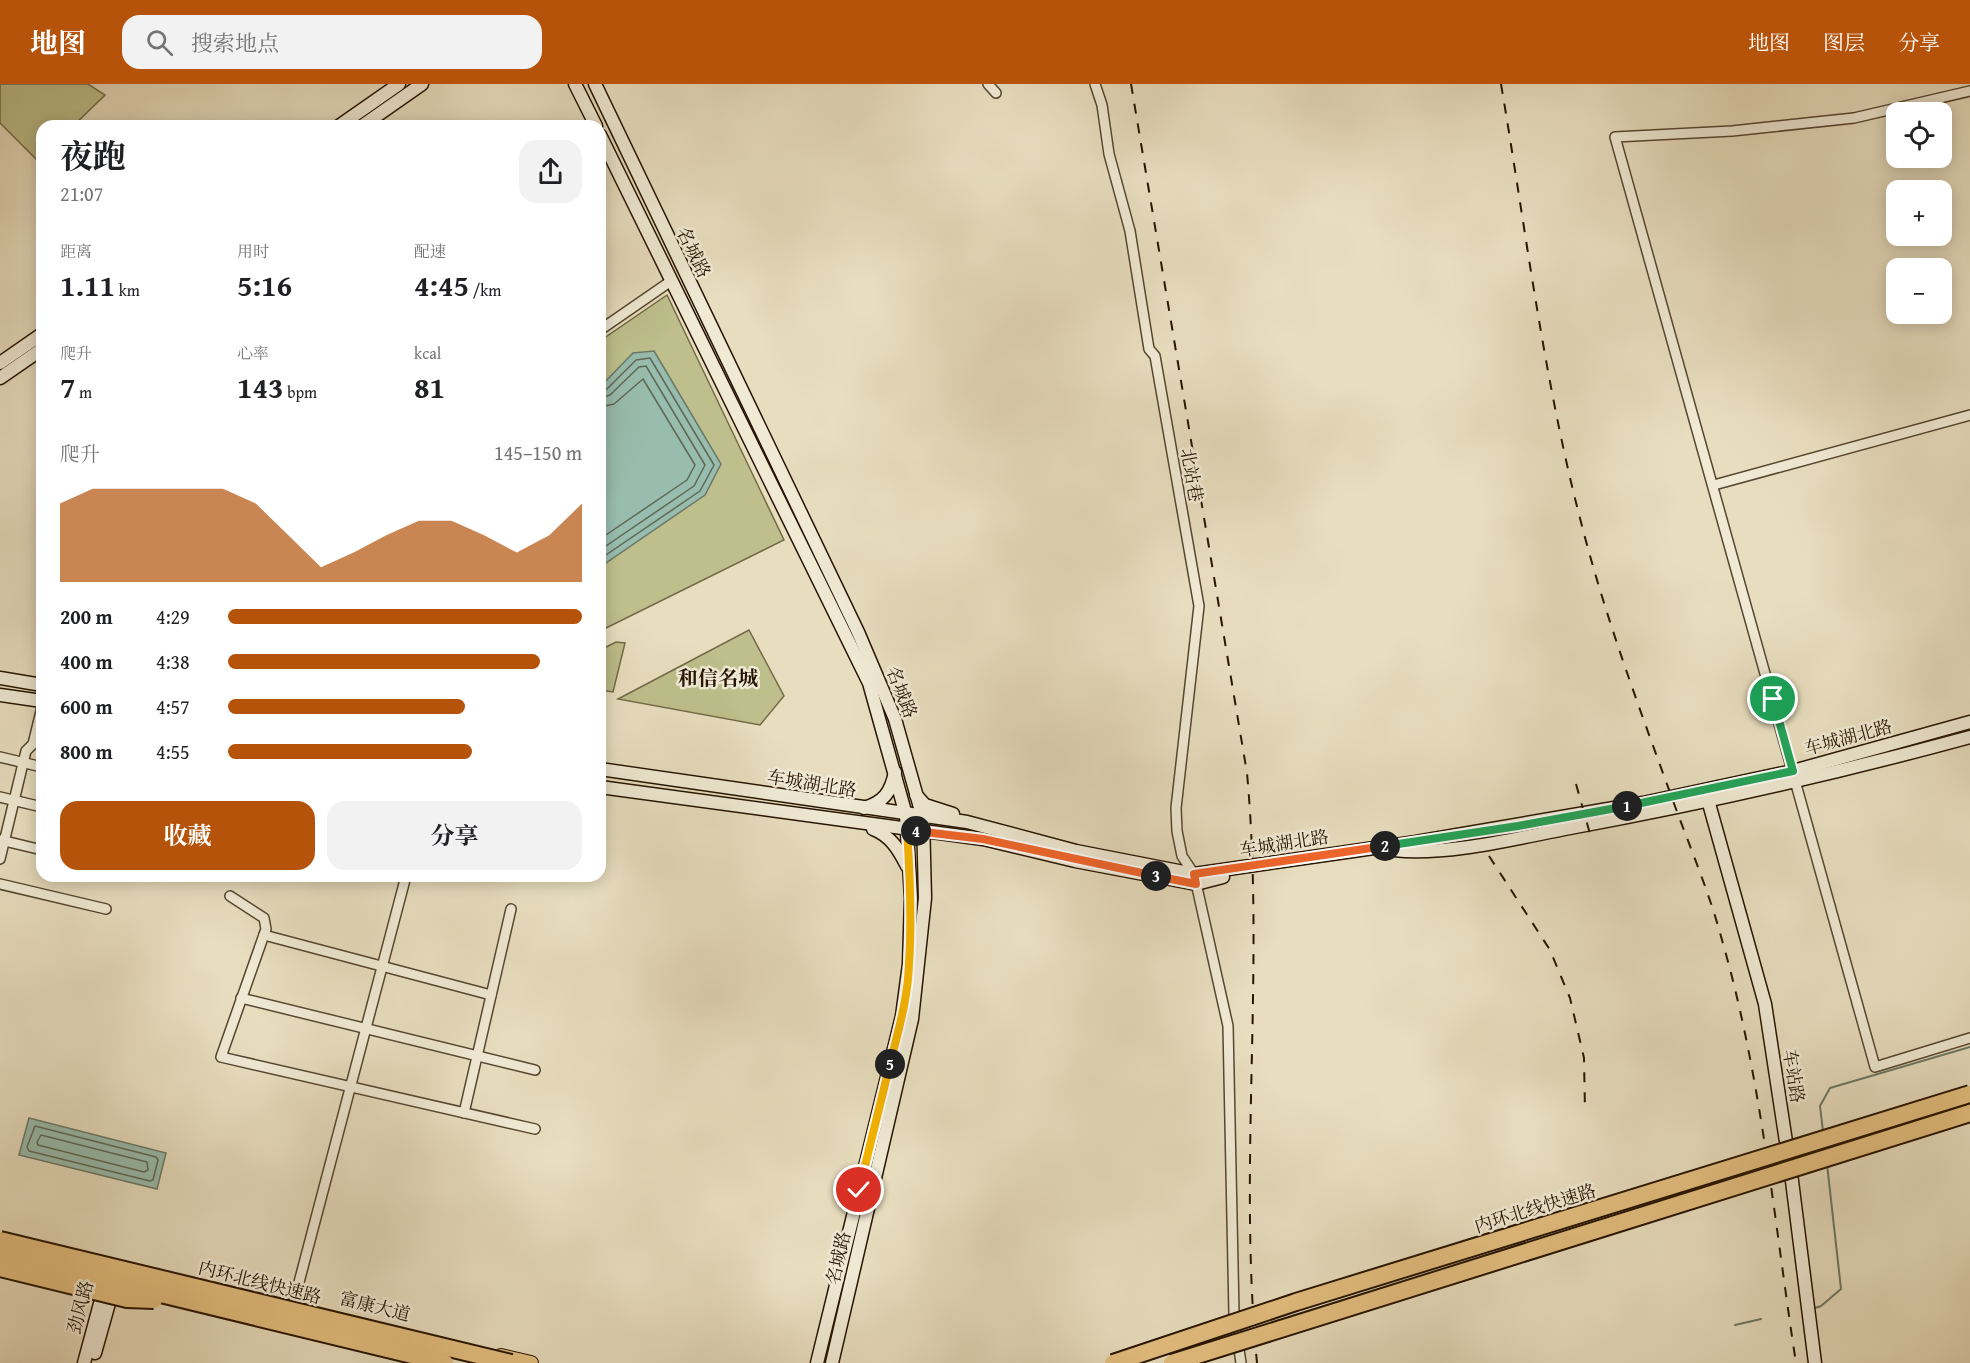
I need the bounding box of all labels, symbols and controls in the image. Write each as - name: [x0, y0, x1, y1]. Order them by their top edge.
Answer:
- search box: [122, 15, 542, 69]
- text: 地图: [30, 22, 86, 63]
- icon: search: [143, 26, 176, 59]
- text: 搜索地点: [191, 27, 279, 59]
- text: 地图: [1748, 27, 1790, 58]
- text: 图层: [1823, 27, 1865, 58]
- text: 分享: [1898, 27, 1940, 58]
- map controls: [1886, 102, 1952, 324]
- button: locate: [1886, 102, 1952, 168]
- text: 夜跑: [60, 132, 126, 180]
- button: share: [519, 140, 582, 203]
- text: 21:07: [60, 179, 103, 208]
- button: +: [1886, 180, 1952, 246]
- street label: 名城路: [670, 222, 718, 282]
- text: 距离: [60, 239, 92, 263]
- text: 用时: [237, 239, 269, 263]
- text: 配速: [414, 239, 446, 263]
- button: −: [1886, 258, 1952, 324]
- text: 1.11: [60, 263, 115, 307]
- text: 5:16: [237, 263, 292, 307]
- text: 4:45: [414, 263, 469, 307]
- text: km: [115, 278, 140, 302]
- text: /km: [469, 278, 501, 302]
- text: 爬升: [60, 341, 92, 365]
- text: 心率: [237, 341, 269, 365]
- text: kcal: [414, 341, 441, 365]
- text: 7: [60, 365, 76, 409]
- text: 143: [237, 365, 284, 409]
- text: 81: [414, 365, 445, 409]
- text: m: [76, 380, 92, 404]
- text: bpm: [284, 380, 317, 404]
- text: 145–150 m: [494, 438, 582, 467]
- text: 爬升: [60, 439, 100, 468]
- street label: 北站巷: [1174, 446, 1210, 504]
- text: 200 m: [60, 602, 113, 631]
- text: 4:29: [156, 602, 190, 631]
- text: 400 m: [60, 647, 113, 676]
- text: 4:38: [156, 647, 190, 676]
- street label: 名城路: [880, 662, 924, 722]
- district label: 和信名城: [678, 663, 758, 692]
- pin: [1747, 673, 1798, 724]
- icon: arrive: [1756, 682, 1789, 715]
- text: 600 m: [60, 692, 113, 721]
- text: 4:57: [156, 692, 190, 721]
- street label: 车城湖北路: [1801, 712, 1895, 762]
- text: 800 m: [60, 737, 113, 766]
- text: 4:55: [156, 737, 190, 766]
- street label: 车城湖北路: [765, 763, 859, 803]
- pin: 1: [1612, 791, 1642, 821]
- text: 1: [1623, 794, 1631, 818]
- button: 收藏: [60, 801, 315, 870]
- button: 分享: [327, 801, 582, 870]
- pin: 4: [901, 816, 931, 846]
- text: 4: [912, 819, 920, 843]
- street label: 车城湖北路: [1237, 823, 1331, 863]
- pin: 2: [1370, 831, 1400, 861]
- text: 2: [1381, 834, 1389, 858]
- pin: 3: [1141, 861, 1171, 891]
- text: 3: [1152, 864, 1160, 888]
- street label: 车站路: [1776, 1047, 1812, 1105]
- pin: 5: [875, 1049, 905, 1079]
- text: 5: [886, 1052, 894, 1076]
- pin: [833, 1164, 884, 1215]
- icon: check: [842, 1173, 875, 1206]
- street label: 内环北线快速路: [1471, 1177, 1599, 1239]
- street label: 名城路: [819, 1229, 857, 1287]
- street label: 内环北线快速路: [196, 1254, 324, 1310]
- street label: 劲风路: [60, 1277, 100, 1337]
- street label: 富康大道: [337, 1284, 413, 1328]

